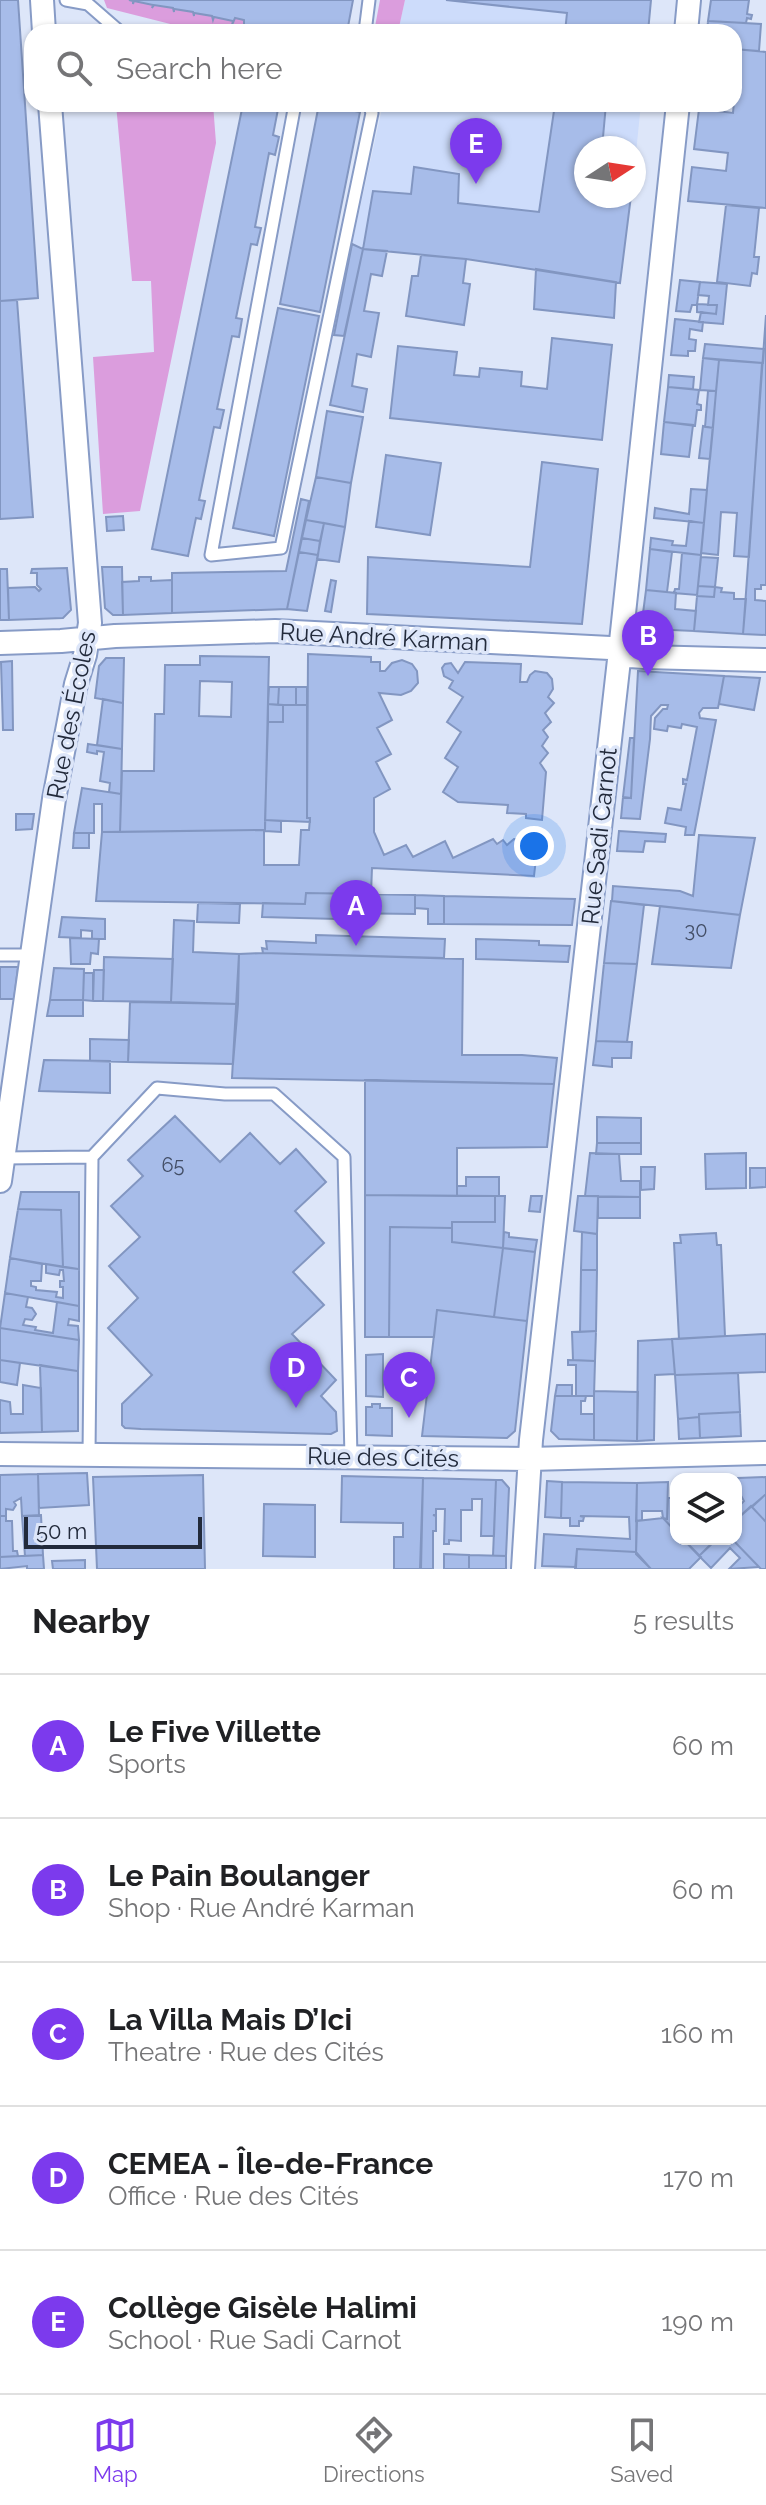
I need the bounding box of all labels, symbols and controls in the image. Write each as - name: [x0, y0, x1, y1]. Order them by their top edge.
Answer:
- search box: [24, 24, 742, 112]
- icon: search: [52, 46, 96, 90]
- text: Search here: [116, 51, 283, 86]
- pin: E: [450, 118, 502, 184]
- north arrow: [574, 136, 646, 208]
- pin: B: [622, 610, 674, 676]
- street label: Rue André Karman: [279, 617, 489, 657]
- street label: Rue des Écoles: [41, 629, 101, 801]
- street label: Rue Sadi Carnot: [575, 746, 623, 926]
- your location: [514, 826, 554, 866]
- pin: A: [330, 880, 382, 946]
- house number: 30: [685, 918, 707, 942]
- house number: 65: [162, 1153, 185, 1177]
- pin: D: [270, 1342, 322, 1408]
- pin: C: [383, 1352, 435, 1418]
- street label: Rue des Cités: [307, 1441, 459, 1473]
- map controls: [670, 1473, 742, 1545]
- button: layers: [670, 1473, 742, 1545]
- scale bar: [24, 1513, 202, 1549]
- text: 50 m: [36, 1518, 87, 1544]
- text: Nearby: [32, 1601, 150, 1641]
- text: 5 results: [633, 1606, 734, 1636]
- text: Le Five Villette: [108, 1714, 321, 1749]
- text: A: [49, 1731, 67, 1761]
- text: 60 m: [672, 1731, 734, 1761]
- text: Sports: [108, 1749, 186, 1779]
- text: Le Pain Boulanger: [108, 1858, 370, 1893]
- text: B: [49, 1875, 67, 1905]
- text: 60 m: [672, 1875, 734, 1905]
- text: Shop · Rue André Karman: [108, 1893, 415, 1923]
- text: La Villa Mais D’Ici: [108, 2002, 352, 2037]
- text: C: [49, 2019, 67, 2049]
- text: 160 m: [661, 2019, 734, 2049]
- text: Theatre · Rue des Cités: [108, 2037, 384, 2067]
- text: CEMEA - Île-de-France: [108, 2146, 433, 2181]
- text: D: [49, 2163, 67, 2193]
- text: 170 m: [663, 2163, 734, 2193]
- text: Office · Rue des Cités: [108, 2181, 359, 2211]
- text: Collège Gisèle Halimi: [108, 2290, 417, 2325]
- text: E: [50, 2307, 66, 2337]
- text: 190 m: [661, 2307, 734, 2337]
- text: School · Rue Sadi Carnot: [108, 2325, 401, 2355]
- tab: Map: [93, 2413, 138, 2487]
- tab: Directions: [323, 2413, 425, 2487]
- tab: Saved: [610, 2413, 673, 2487]

